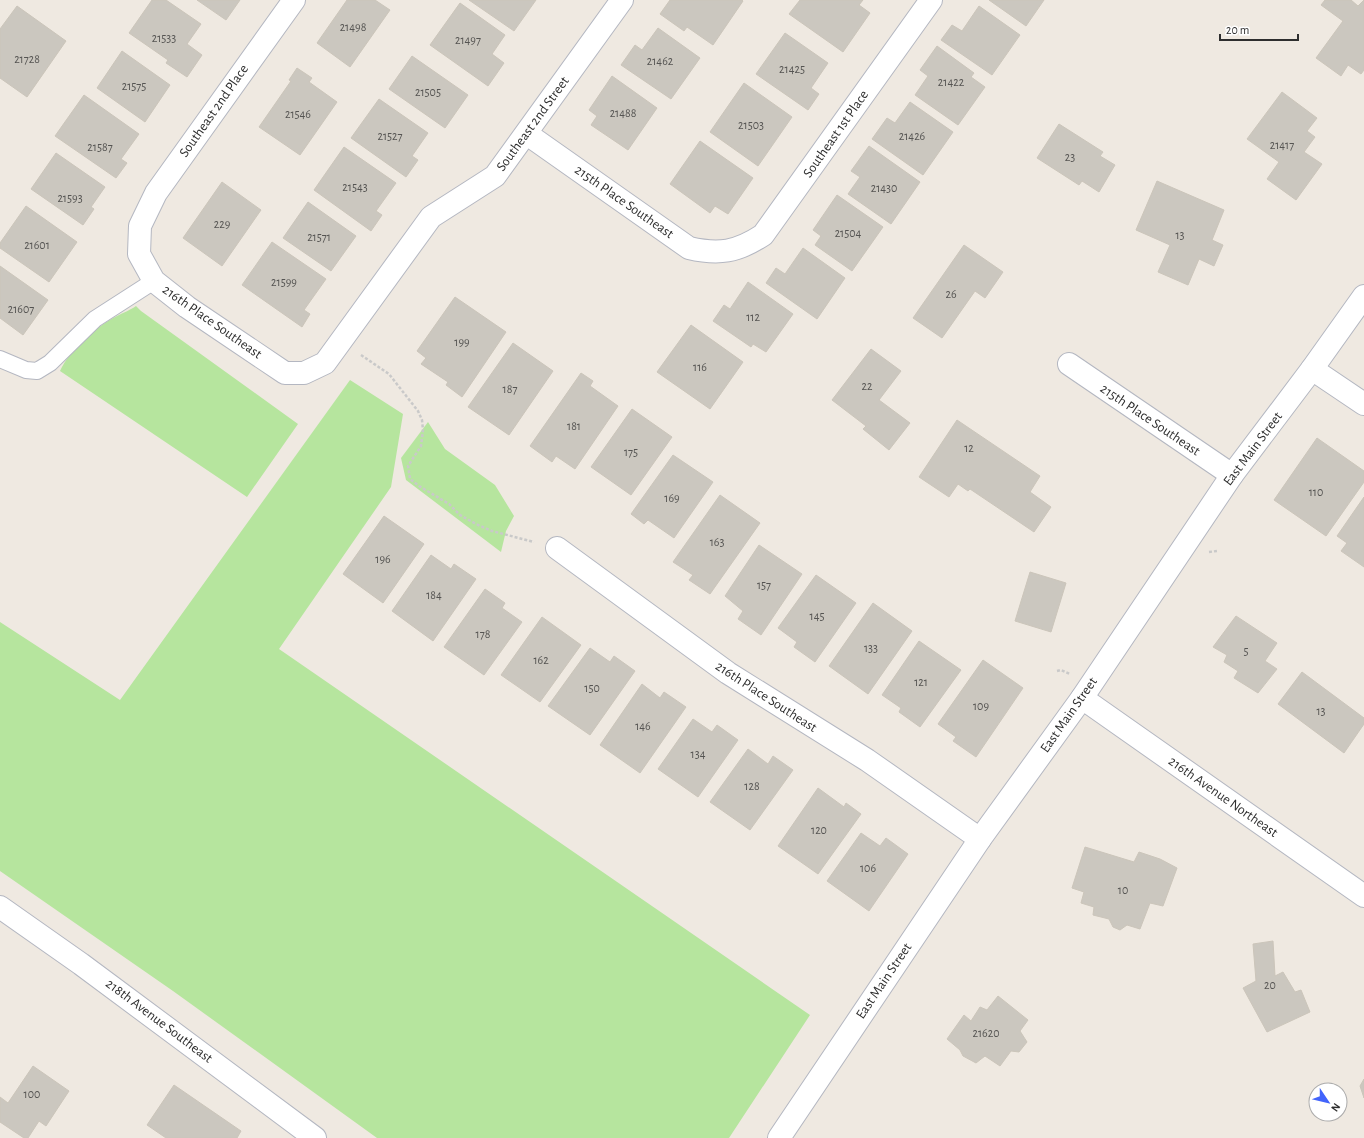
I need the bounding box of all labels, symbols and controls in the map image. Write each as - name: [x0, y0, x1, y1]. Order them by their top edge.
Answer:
- scale bar: [1220, 16, 1298, 42]
- house number: 21498: [340, 21, 367, 33]
- text: 20 m: [1226, 24, 1249, 36]
- house number: 21533: [152, 32, 176, 44]
- house number: 21497: [455, 34, 481, 46]
- house number: 21728: [14, 53, 40, 65]
- house number: 21462: [647, 55, 674, 67]
- street label: Southeast 2nd Place: [177, 62, 251, 160]
- house number: 21425: [779, 63, 805, 75]
- street label: Southeast 2nd Street: [494, 74, 572, 174]
- house number: 21422: [938, 76, 965, 88]
- house number: 21575: [122, 80, 146, 92]
- house number: 21505: [415, 86, 441, 98]
- street label: Southeast 1st Place: [801, 88, 871, 180]
- house number: 21488: [610, 107, 637, 119]
- house number: 21546: [285, 108, 311, 120]
- house number: 21503: [738, 119, 764, 131]
- house number: 21527: [377, 130, 403, 142]
- house number: 21426: [899, 130, 926, 142]
- house number: 21417: [1270, 139, 1294, 151]
- house number: 21587: [87, 141, 113, 153]
- house number: 23: [1065, 151, 1075, 163]
- street label: 215th Place Southeast: [572, 163, 676, 242]
- house number: 21543: [342, 181, 368, 193]
- house number: 21430: [871, 182, 897, 194]
- house number: 21593: [57, 192, 83, 204]
- house number: 229: [214, 218, 231, 230]
- house number: 21504: [835, 227, 862, 239]
- house number: 13: [1175, 229, 1185, 241]
- house number: 21571: [307, 231, 331, 243]
- house number: 21601: [24, 239, 50, 251]
- house number: 21599: [271, 276, 297, 288]
- street label: 216th Place Southeast: [160, 282, 265, 362]
- house number: 26: [945, 288, 957, 300]
- house number: 21607: [8, 303, 34, 315]
- house number: 112: [746, 311, 760, 323]
- house number: 199: [454, 336, 470, 348]
- house number: 116: [693, 361, 707, 373]
- house number: 22: [862, 380, 873, 392]
- street label: 215th Place Southeast: [1098, 381, 1203, 459]
- house number: 187: [503, 383, 517, 395]
- street label: East Main Street: [1221, 409, 1285, 488]
- house number: 181: [567, 420, 581, 432]
- house number: 12: [964, 442, 974, 454]
- house number: 175: [624, 446, 638, 458]
- house number: 110: [1309, 486, 1323, 498]
- house number: 169: [664, 492, 680, 504]
- house number: 163: [710, 536, 724, 548]
- house number: 196: [375, 553, 391, 565]
- house number: 157: [757, 579, 771, 591]
- house number: 184: [426, 589, 442, 601]
- house number: 145: [810, 610, 824, 622]
- house number: 178: [476, 628, 491, 640]
- house number: 133: [864, 642, 878, 654]
- house number: 5: [1243, 645, 1249, 657]
- house number: 162: [533, 654, 549, 666]
- street label: 216th Place Southeast: [713, 659, 820, 735]
- street label: East Main Street: [1038, 674, 1100, 755]
- house number: 121: [914, 676, 928, 688]
- house number: 150: [584, 682, 600, 694]
- house number: 109: [973, 700, 989, 712]
- house number: 13: [1316, 705, 1326, 717]
- house number: 146: [635, 720, 651, 732]
- house number: 134: [691, 748, 706, 760]
- street label: 216th Avenue Northeast: [1166, 754, 1281, 840]
- house number: 128: [744, 780, 760, 792]
- house number: 120: [811, 824, 827, 836]
- house number: 106: [860, 862, 876, 874]
- house number: 10: [1118, 884, 1128, 896]
- street label: East Main Street: [854, 940, 915, 1021]
- street label: 218th Avenue Southeast: [103, 976, 215, 1066]
- house number: 20: [1264, 979, 1276, 991]
- house number: 21620: [972, 1027, 1000, 1039]
- north arrow: [1308, 1082, 1348, 1122]
- house number: 100: [24, 1088, 40, 1100]
- text: N: [1329, 1101, 1342, 1114]

